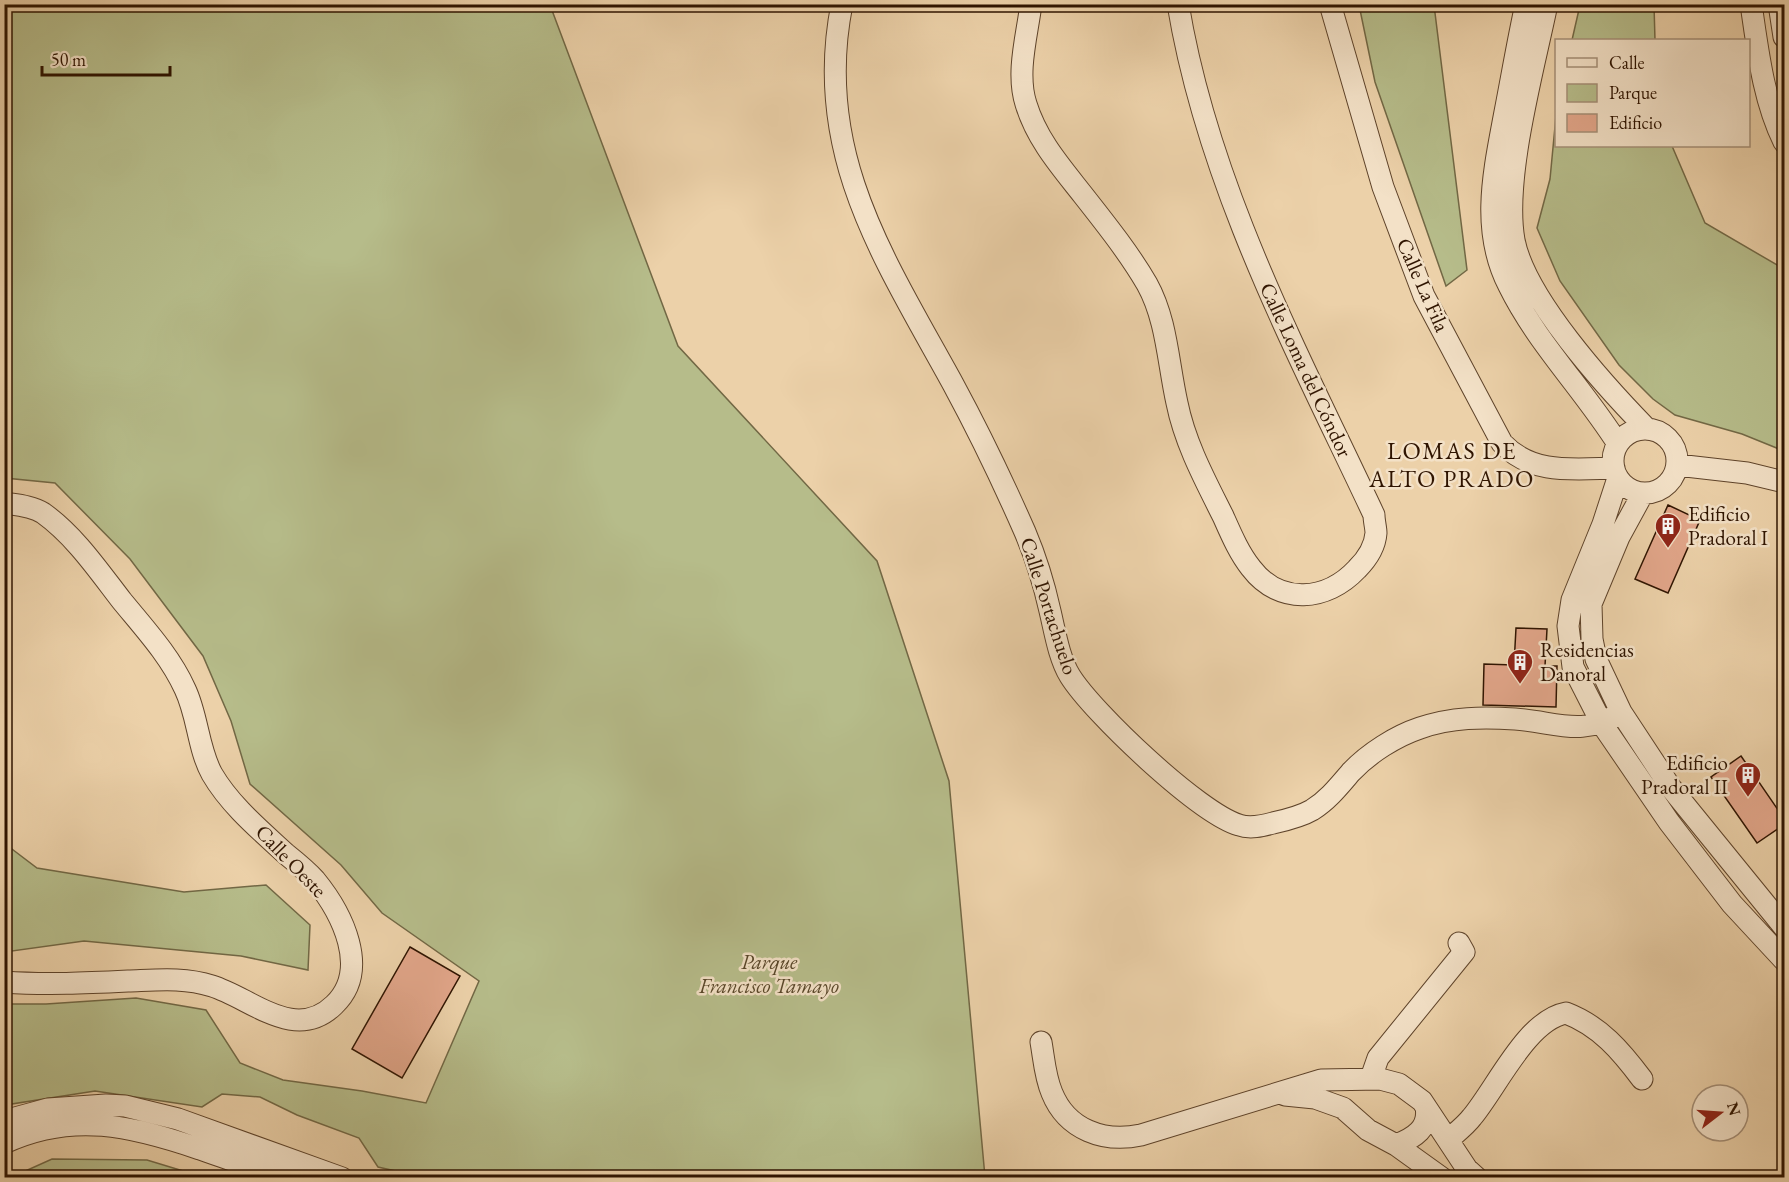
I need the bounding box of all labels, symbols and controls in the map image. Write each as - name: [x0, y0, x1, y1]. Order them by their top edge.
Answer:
- scale bar: [42, 39, 170, 77]
- legend: [1555, 39, 1750, 147]
- text: 50 m: [51, 48, 86, 71]
- text: Calle: [1609, 51, 1645, 74]
- text: Parque: [1609, 81, 1657, 104]
- text: Edificio: [1609, 111, 1662, 134]
- street label: Calle La Fila: [1391, 234, 1456, 336]
- street label: Calle Loma del Cóndor: [1254, 278, 1359, 462]
- district label: LOMAS DE ALTO PRADO: [1368, 435, 1535, 494]
- place label: Edificio Pradoral I: [1688, 500, 1768, 551]
- building icon: Edificio Pradoral I: [1653, 511, 1683, 549]
- street label: Calle Portachuelo: [1015, 534, 1084, 678]
- place label: Residencias Danoral: [1540, 636, 1634, 687]
- building icon: Residencias Danoral: [1505, 647, 1535, 685]
- place label: Edificio Pradoral II: [1641, 749, 1728, 800]
- building icon: Edificio Pradoral II: [1733, 760, 1763, 798]
- street label: Calle Oeste: [250, 818, 333, 903]
- park label: Parque Francisco Tamayo: [698, 948, 839, 999]
- north arrow: [1690, 1083, 1750, 1143]
- text: N: [1722, 1099, 1746, 1118]

